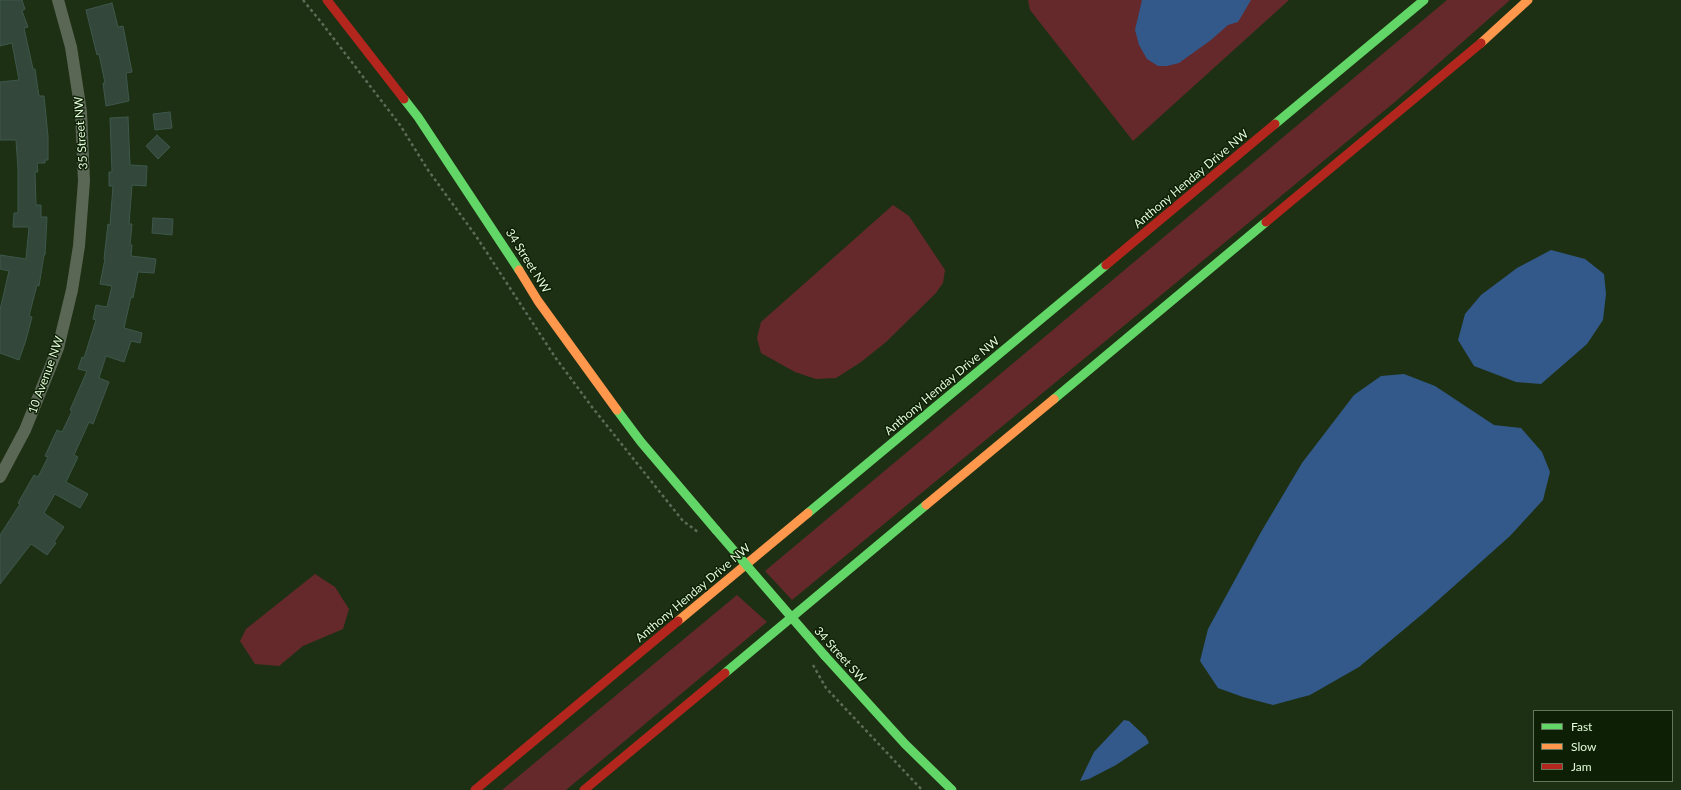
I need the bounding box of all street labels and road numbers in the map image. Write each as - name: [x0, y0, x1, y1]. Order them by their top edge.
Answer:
- street label: 35 Street NW: [71, 96, 91, 170]
- street label: Anthony Henday Drive NW: [1131, 127, 1251, 231]
- street label: 34 Street NW: [502, 226, 554, 296]
- street label: 10 Avenue NW: [25, 334, 67, 416]
- street label: Anthony Henday Drive NW: [882, 334, 1002, 438]
- street label: Anthony Henday Drive NW: [633, 541, 753, 645]
- street label: 34 Street SW: [811, 624, 869, 686]

